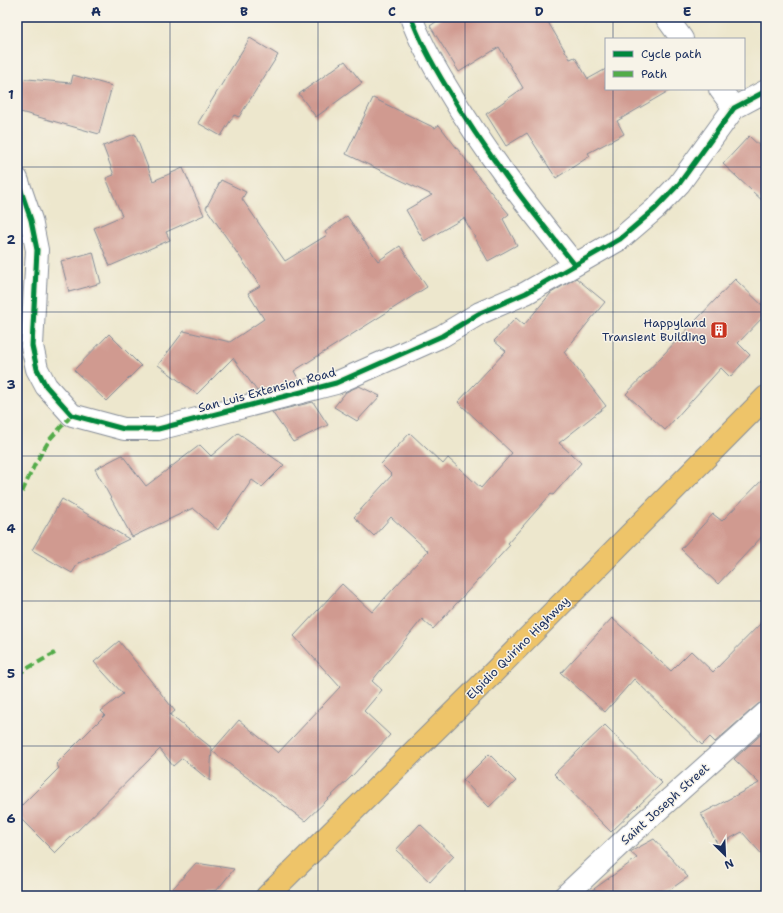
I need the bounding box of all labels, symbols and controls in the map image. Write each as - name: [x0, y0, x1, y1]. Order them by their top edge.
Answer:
- text: A: [91, 3, 101, 20]
- text: B: [240, 3, 248, 20]
- text: C: [388, 3, 396, 20]
- text: D: [534, 3, 544, 20]
- text: E: [683, 3, 692, 20]
- legend: [605, 38, 745, 90]
- text: Cycle path: [641, 46, 702, 62]
- text: Path: [641, 66, 667, 82]
- text: 1: [8, 86, 14, 103]
- text: 2: [6, 231, 16, 248]
- place label: Happyland Transient Building: [602, 315, 706, 345]
- building icon: Happyland Transient Building: [709, 320, 729, 340]
- street label: San Luis Extension Road: [196, 364, 338, 416]
- text: 3: [6, 376, 16, 393]
- text: 4: [6, 520, 16, 537]
- street label: Elpidio Quirino Highway: [463, 593, 573, 703]
- text: 5: [7, 665, 15, 682]
- street label: Saint Joseph Street: [617, 760, 713, 848]
- text: 6: [6, 810, 16, 827]
- north arrow: [705, 835, 745, 875]
- text: N: [722, 855, 736, 872]

